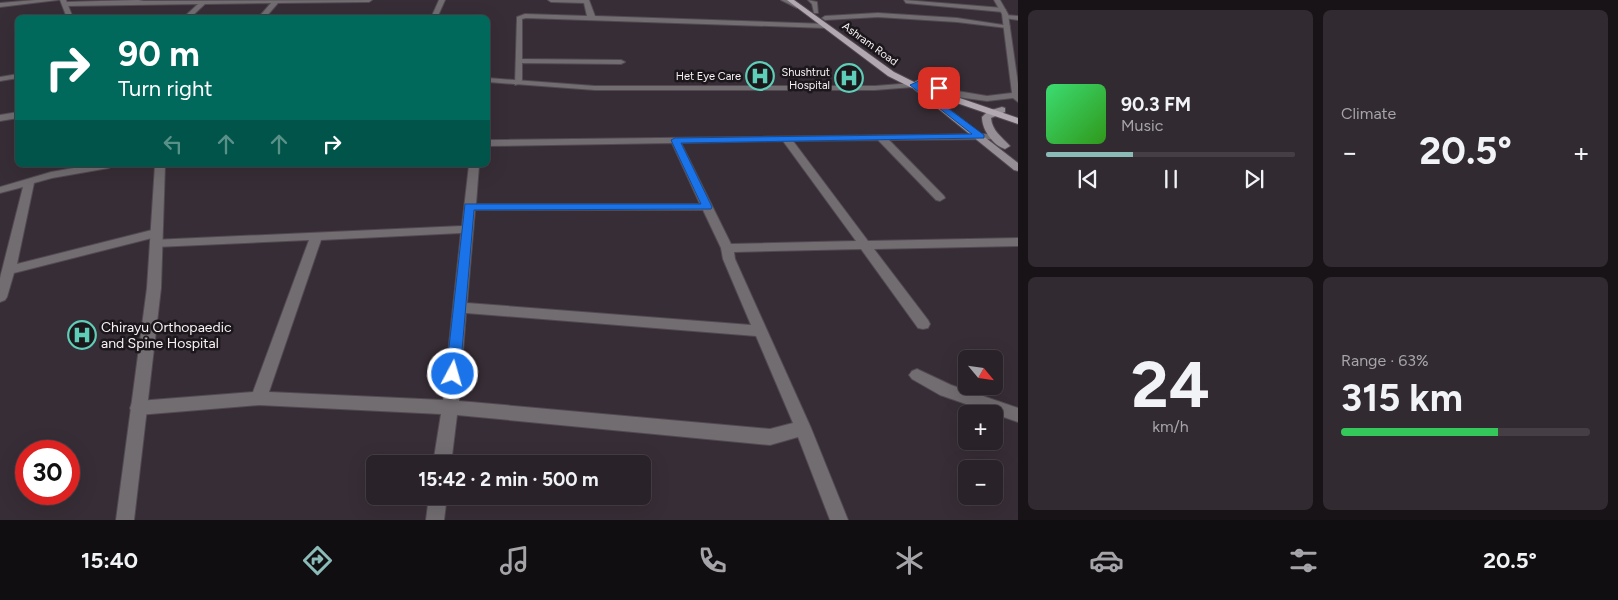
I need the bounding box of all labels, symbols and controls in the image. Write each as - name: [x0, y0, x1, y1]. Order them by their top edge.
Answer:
- street label: Ashram Road: [840, 20, 900, 68]
- text: 90 m: [118, 33, 200, 75]
- icon: right: [35, 35, 100, 100]
- hospital icon: Het Eye Care: [745, 61, 775, 91]
- hospital icon: Shushtrut Hospital: [834, 63, 864, 93]
- place label: Shushtrut Hospital: [782, 66, 830, 92]
- pin: [918, 67, 960, 109]
- place label: Het Eye Care: [676, 70, 741, 83]
- icon: arrive: [925, 74, 953, 102]
- text: Turn right: [118, 75, 213, 102]
- text: 90.3 FM: [1121, 93, 1191, 116]
- text: Climate: [1341, 104, 1396, 123]
- text: Music: [1121, 116, 1163, 135]
- text: 20.5°: [1419, 128, 1512, 174]
- icon: left: [159, 130, 187, 158]
- icon: ahead: [212, 130, 240, 158]
- icon: ahead: [265, 130, 293, 158]
- icon: right: [318, 130, 346, 158]
- text: −: [1341, 135, 1358, 169]
- text: +: [1573, 135, 1590, 169]
- icon: previous: [1074, 165, 1102, 193]
- icon: pause: [1157, 165, 1185, 193]
- icon: next: [1240, 165, 1268, 193]
- place label: Chirayu Orthopaedic and Spine Hospital: [101, 319, 232, 352]
- hospital icon: Chirayu Orthopaedic and Spine Hospital: [67, 320, 97, 350]
- text: 24: [1131, 345, 1210, 423]
- position arrow: [426, 347, 478, 399]
- north arrow: [958, 350, 1002, 395]
- map controls: [958, 350, 1003, 505]
- text: Range · 63%: [1341, 351, 1429, 370]
- text: 315 km: [1341, 375, 1463, 421]
- button: +: [958, 405, 1003, 450]
- text: km/h: [1152, 417, 1189, 436]
- speed limit sign: 30: [15, 440, 80, 505]
- button: −: [958, 460, 1003, 505]
- text: 15:42 · 2 min · 500 m: [418, 468, 599, 491]
- icon: directions: [300, 543, 335, 578]
- icon: music: [497, 543, 532, 578]
- icon: phone: [695, 543, 730, 578]
- icon: climate: [892, 543, 927, 578]
- icon: car: [1089, 543, 1124, 578]
- icon: filters: [1286, 543, 1321, 578]
- text: 15:40: [81, 547, 138, 574]
- text: 20.5°: [1483, 547, 1537, 574]

